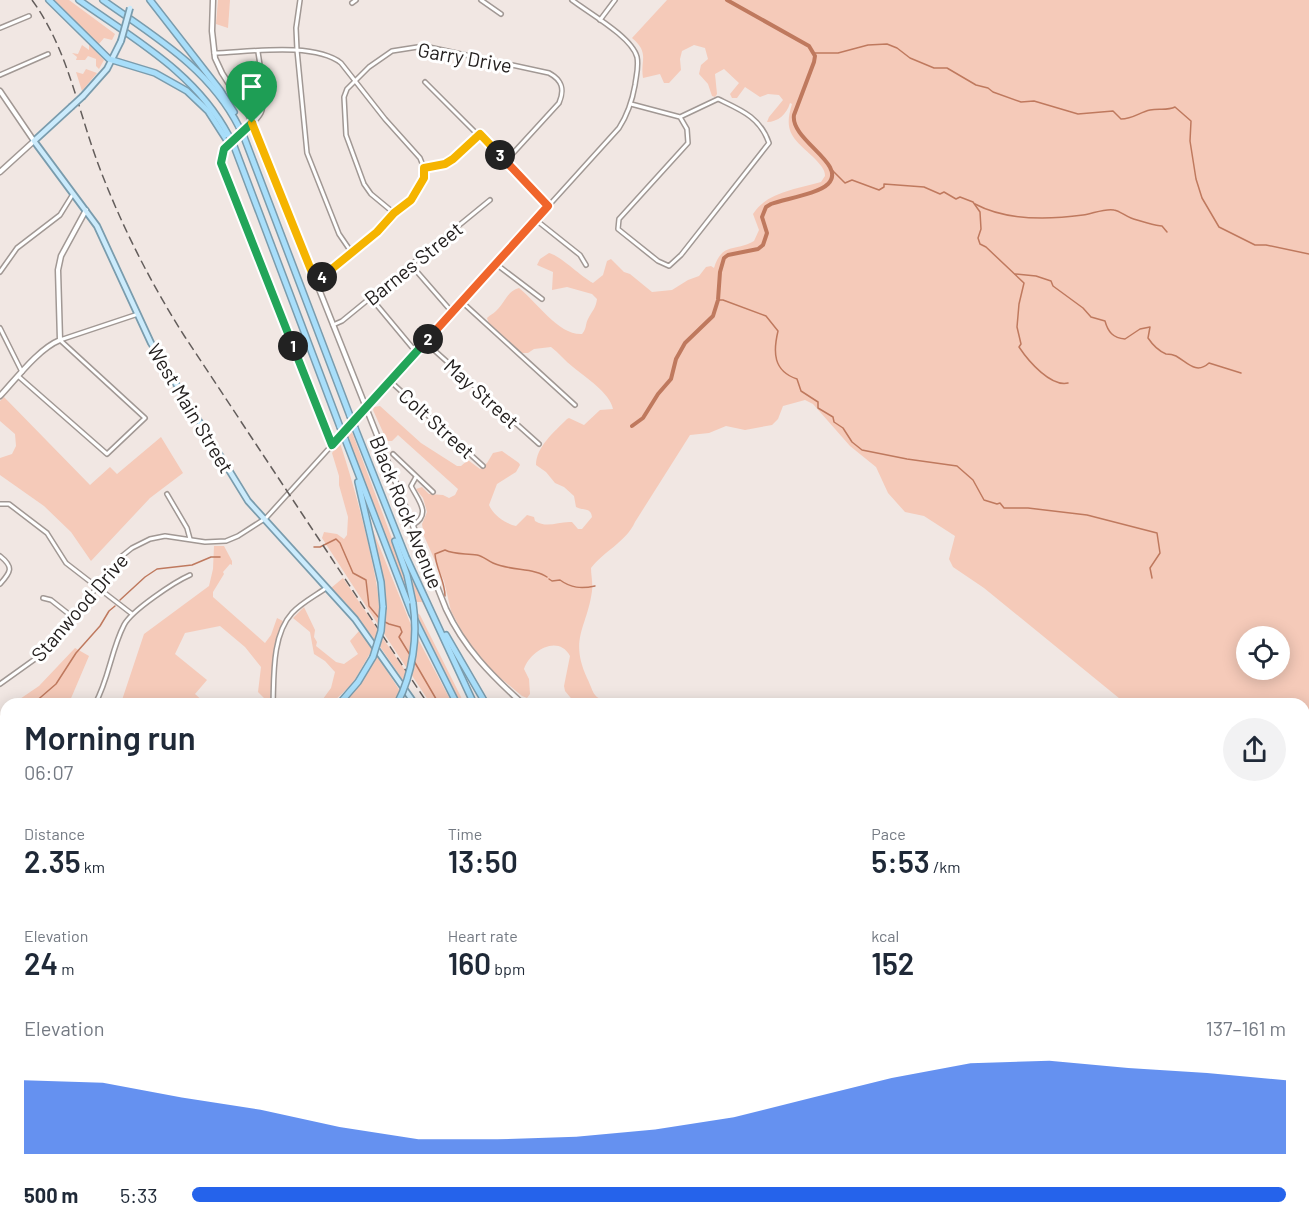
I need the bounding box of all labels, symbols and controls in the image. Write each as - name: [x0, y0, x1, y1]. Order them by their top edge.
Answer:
- street label: Garry Drive: [416, 37, 514, 77]
- pin: [226, 61, 277, 123]
- icon: arrive: [235, 70, 268, 103]
- pin: 3: [485, 140, 515, 170]
- text: 3: [496, 145, 504, 164]
- street label: Barnes Street: [359, 216, 467, 310]
- pin: 4: [307, 262, 337, 292]
- text: 4: [317, 267, 327, 286]
- pin: 2: [413, 324, 443, 354]
- text: 2: [424, 329, 432, 348]
- pin: 1: [278, 331, 308, 361]
- text: 1: [290, 336, 296, 355]
- street label: West Main Street: [143, 339, 239, 477]
- street label: May Street: [440, 353, 524, 433]
- street label: Colt Street: [394, 383, 480, 463]
- street label: Black Rock Avenue: [365, 432, 449, 592]
- street label: Stanwood Drive: [26, 548, 132, 666]
- map controls: [1236, 626, 1290, 680]
- button: locate: [1236, 626, 1290, 680]
- text: Morning run: [24, 717, 196, 757]
- button: share: [1223, 718, 1286, 781]
- text: 06:07: [24, 760, 73, 784]
- text: Distance: [24, 824, 85, 843]
- text: Time: [448, 824, 482, 843]
- text: Pace: [871, 824, 906, 843]
- text: 2.35: [24, 843, 81, 879]
- text: 13:50: [448, 843, 518, 879]
- text: 5:53: [871, 843, 930, 879]
- text: km: [81, 857, 105, 876]
- text: /km: [930, 857, 961, 876]
- text: Elevation: [24, 926, 88, 945]
- text: Heart rate: [448, 926, 518, 945]
- text: kcal: [871, 926, 899, 945]
- text: 24: [24, 945, 58, 981]
- text: 160: [448, 945, 491, 981]
- text: 152: [871, 945, 914, 981]
- text: m: [58, 959, 75, 978]
- text: bpm: [491, 959, 525, 978]
- text: Elevation: [24, 1016, 105, 1040]
- text: 137–161 m: [1206, 1016, 1286, 1040]
- text: 500 m: [24, 1183, 78, 1207]
- text: 5:33: [120, 1183, 158, 1207]

